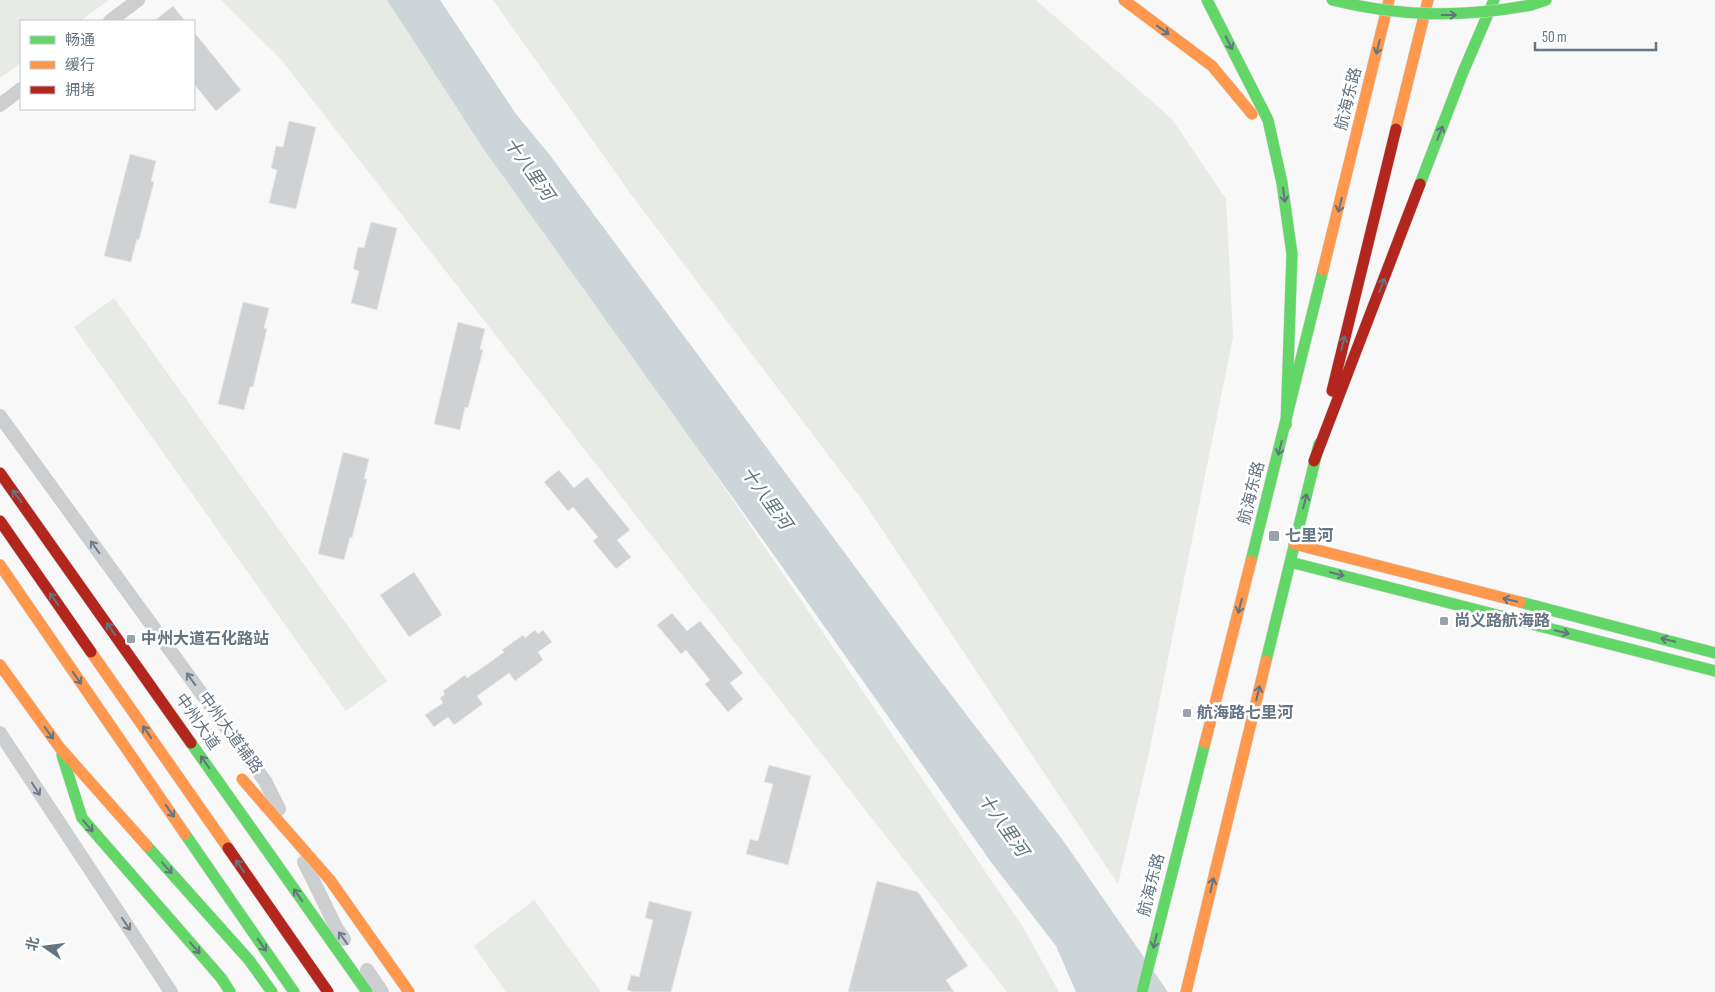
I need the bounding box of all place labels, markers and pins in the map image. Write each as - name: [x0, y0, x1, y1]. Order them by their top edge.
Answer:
- place label: 七里河: [1285, 527, 1333, 546]
- marker: 七里河: [1267, 529, 1281, 543]
- place label: 尚义路航海路: [1454, 612, 1550, 631]
- marker: 尚义路航海路: [1438, 615, 1450, 627]
- place label: 中州大道石化路站: [141, 629, 269, 649]
- marker: 中州大道石化路站: [125, 633, 137, 645]
- place label: 航海路七里河: [1197, 704, 1293, 723]
- marker: 航海路七里河: [1181, 707, 1193, 719]

